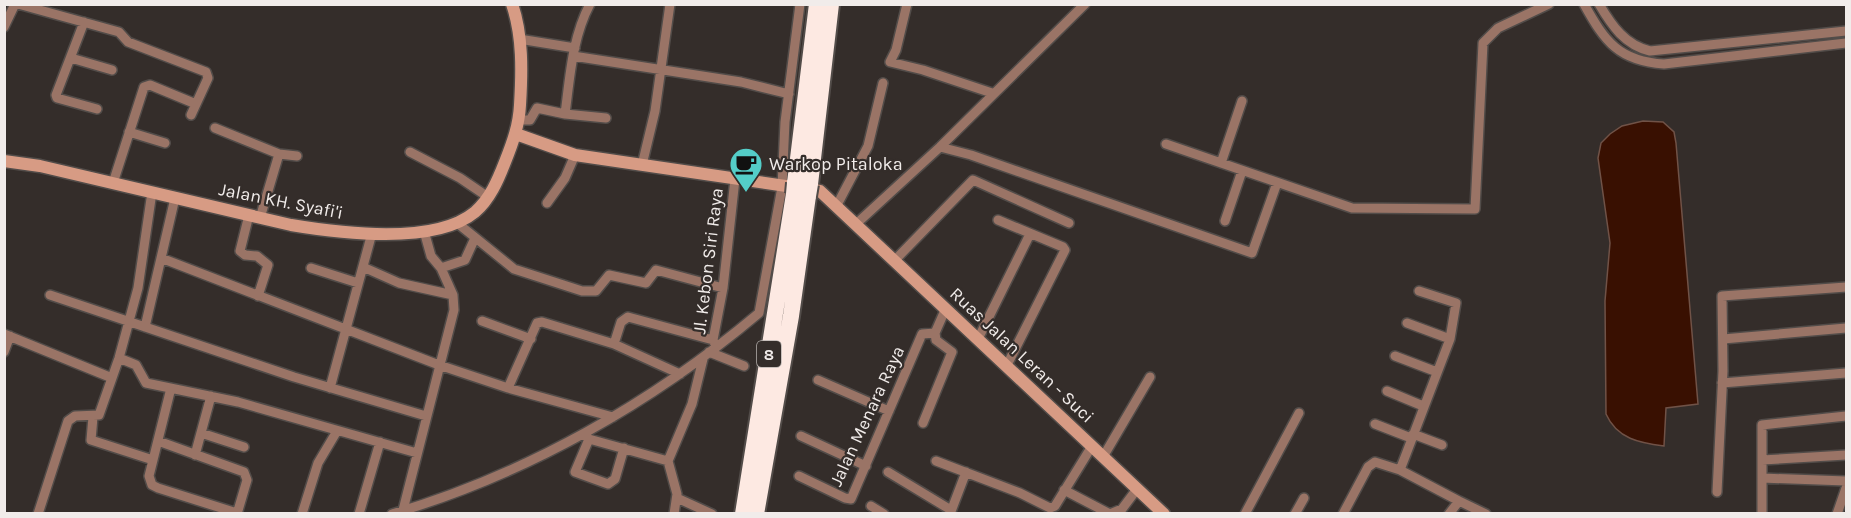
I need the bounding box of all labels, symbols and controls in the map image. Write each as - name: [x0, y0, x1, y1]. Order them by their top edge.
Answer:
- cafe icon: Warkop Pitaloka: [728, 146, 764, 193]
- place label: Warkop Pitaloka: [769, 153, 903, 175]
- street label: Jalan KH. Syafi'i: [217, 178, 345, 224]
- street label: Jl. Kebon Siri Raya: [688, 187, 728, 335]
- street label: Ruas Jalan Leran - Suci: [945, 283, 1099, 427]
- road number: 8: [757, 341, 781, 367]
- street label: Jalan Menara Raya: [825, 342, 909, 490]

